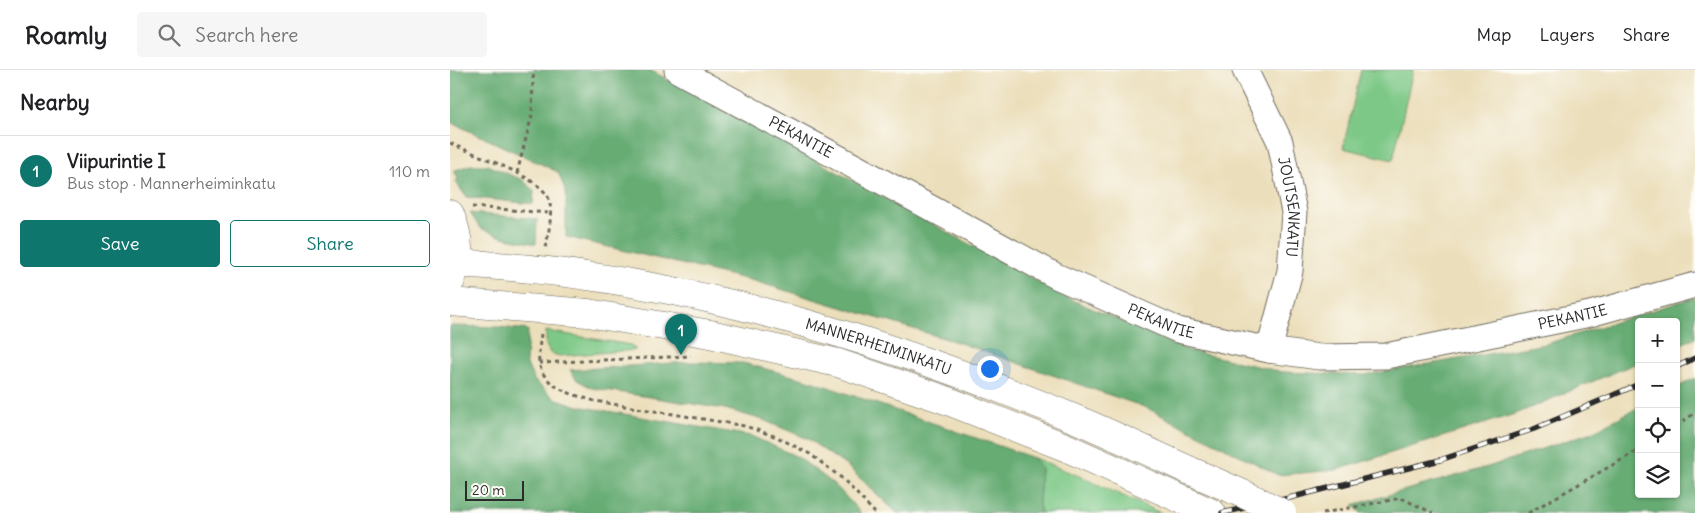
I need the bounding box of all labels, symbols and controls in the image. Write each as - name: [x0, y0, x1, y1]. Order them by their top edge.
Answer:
- search box: [137, 12, 487, 57]
- text: Roamly: [25, 20, 107, 50]
- icon: search: [155, 21, 183, 49]
- text: Search here: [195, 23, 298, 47]
- text: Map: [1476, 23, 1511, 46]
- text: Layers: [1539, 23, 1595, 46]
- text: Share: [1623, 23, 1670, 46]
- text: Nearby: [20, 89, 90, 116]
- street label: PEKANTIE: [766, 112, 837, 162]
- text: Viipurintie I: [67, 149, 166, 173]
- street label: JOUTSENKATU: [1274, 155, 1304, 258]
- text: 1: [33, 161, 39, 181]
- text: 110 m: [389, 161, 430, 181]
- text: Bus stop · Mannerheiminkatu: [67, 173, 276, 193]
- button: Save: [20, 220, 220, 267]
- button: Share: [230, 220, 430, 267]
- street label: PEKANTIE: [1125, 299, 1196, 342]
- street label: PEKANTIE: [1536, 300, 1609, 333]
- pin: 1: [665, 314, 697, 355]
- street label: MANNERHEIMINKATU: [803, 314, 954, 379]
- map controls: [1635, 318, 1680, 498]
- button: +: [1635, 318, 1680, 363]
- your location: [977, 356, 1003, 382]
- button: −: [1635, 363, 1680, 408]
- button: locate: [1635, 408, 1680, 453]
- button: layers: [1635, 453, 1680, 498]
- scale bar: [465, 478, 524, 501]
- text: 20 m: [472, 481, 505, 499]

